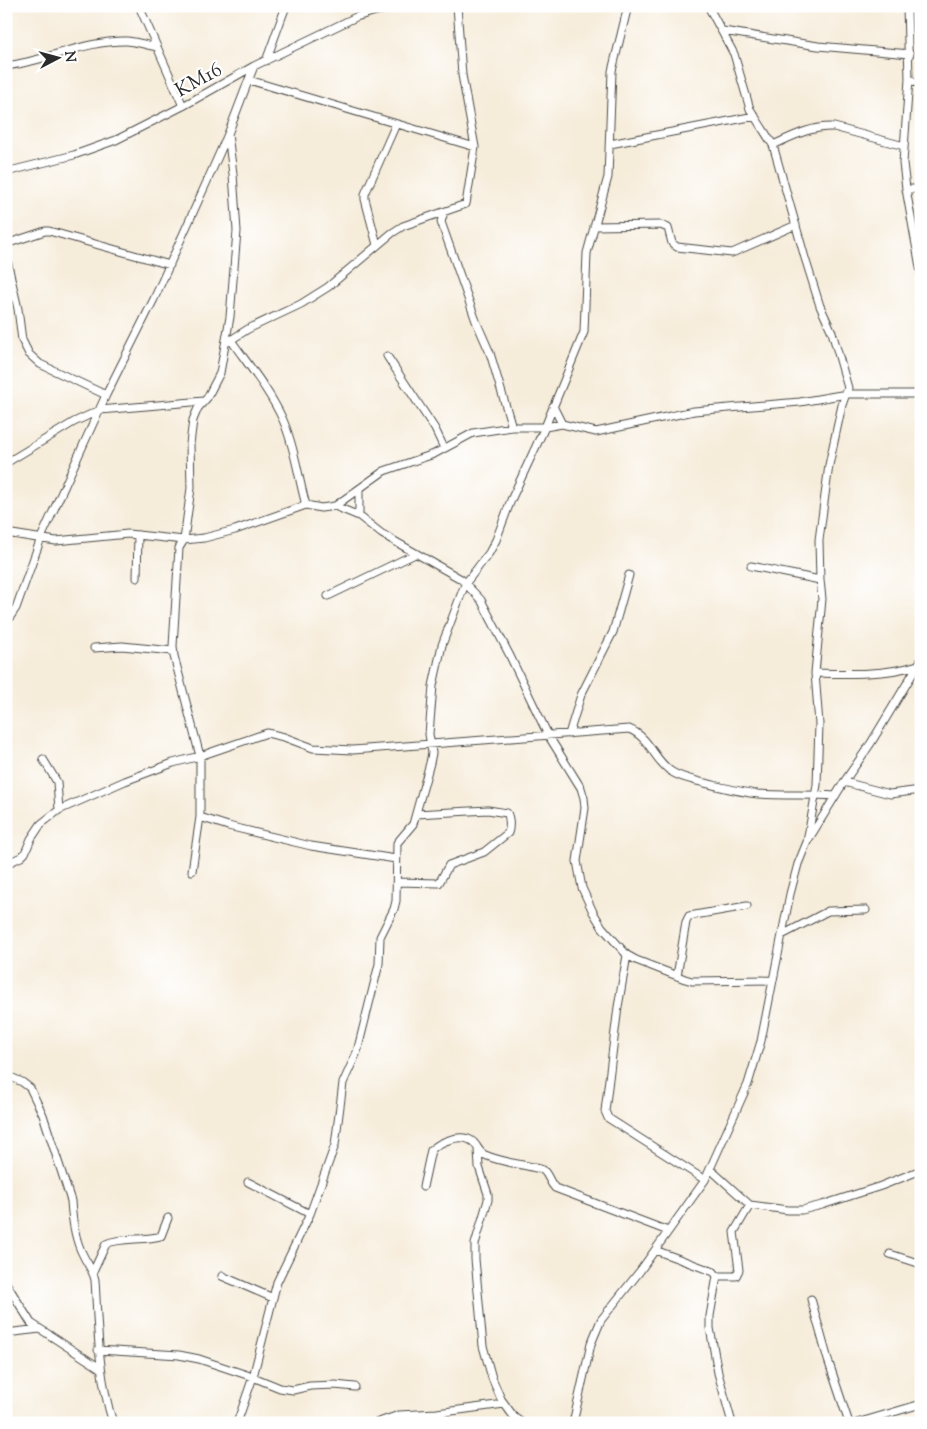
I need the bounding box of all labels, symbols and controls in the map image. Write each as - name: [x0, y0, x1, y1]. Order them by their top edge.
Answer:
- north arrow: [32, 32, 82, 82]
- text: N: [58, 50, 79, 63]
- street label: KM16: [170, 56, 228, 106]

